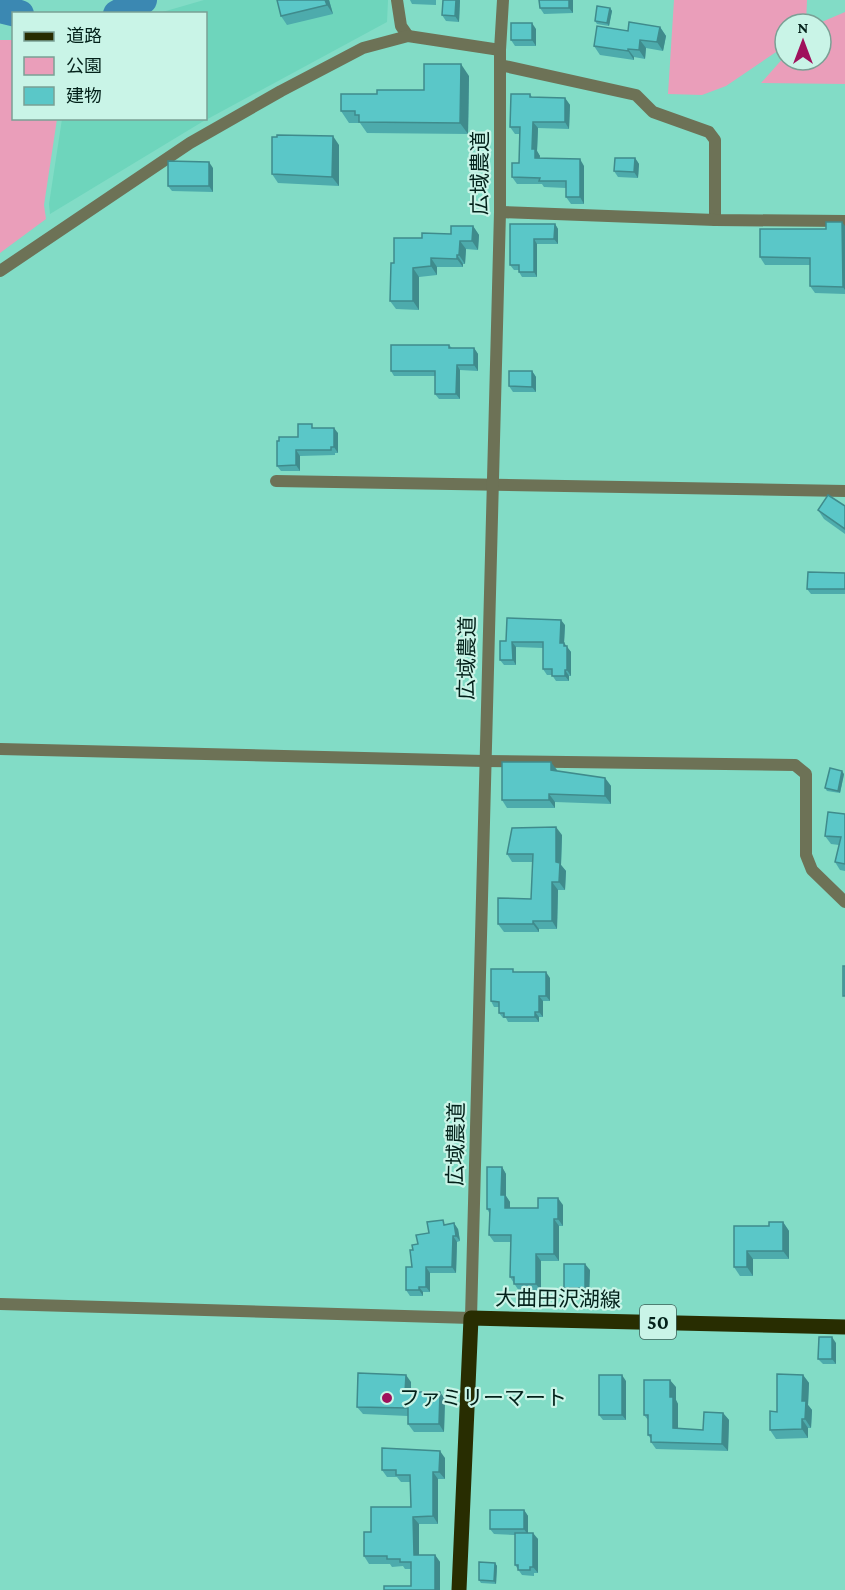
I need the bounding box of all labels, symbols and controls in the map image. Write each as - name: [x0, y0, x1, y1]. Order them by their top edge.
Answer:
- legend: [12, 12, 207, 120]
- north arrow: [773, 12, 833, 72]
- text: N: [798, 19, 809, 36]
- text: 道路: [66, 26, 102, 46]
- text: 公園: [66, 56, 102, 76]
- text: 建物: [66, 86, 102, 106]
- street label: 広域農道: [468, 131, 492, 215]
- street label: 広域農道: [454, 616, 480, 700]
- street label: 広域農道: [443, 1102, 469, 1186]
- street label: 大曲田沢湖線: [495, 1286, 621, 1312]
- road number: 50: [640, 1305, 676, 1339]
- place label: ファミリーマート: [399, 1386, 567, 1410]
- marker: ファミリーマート: [380, 1391, 394, 1405]

